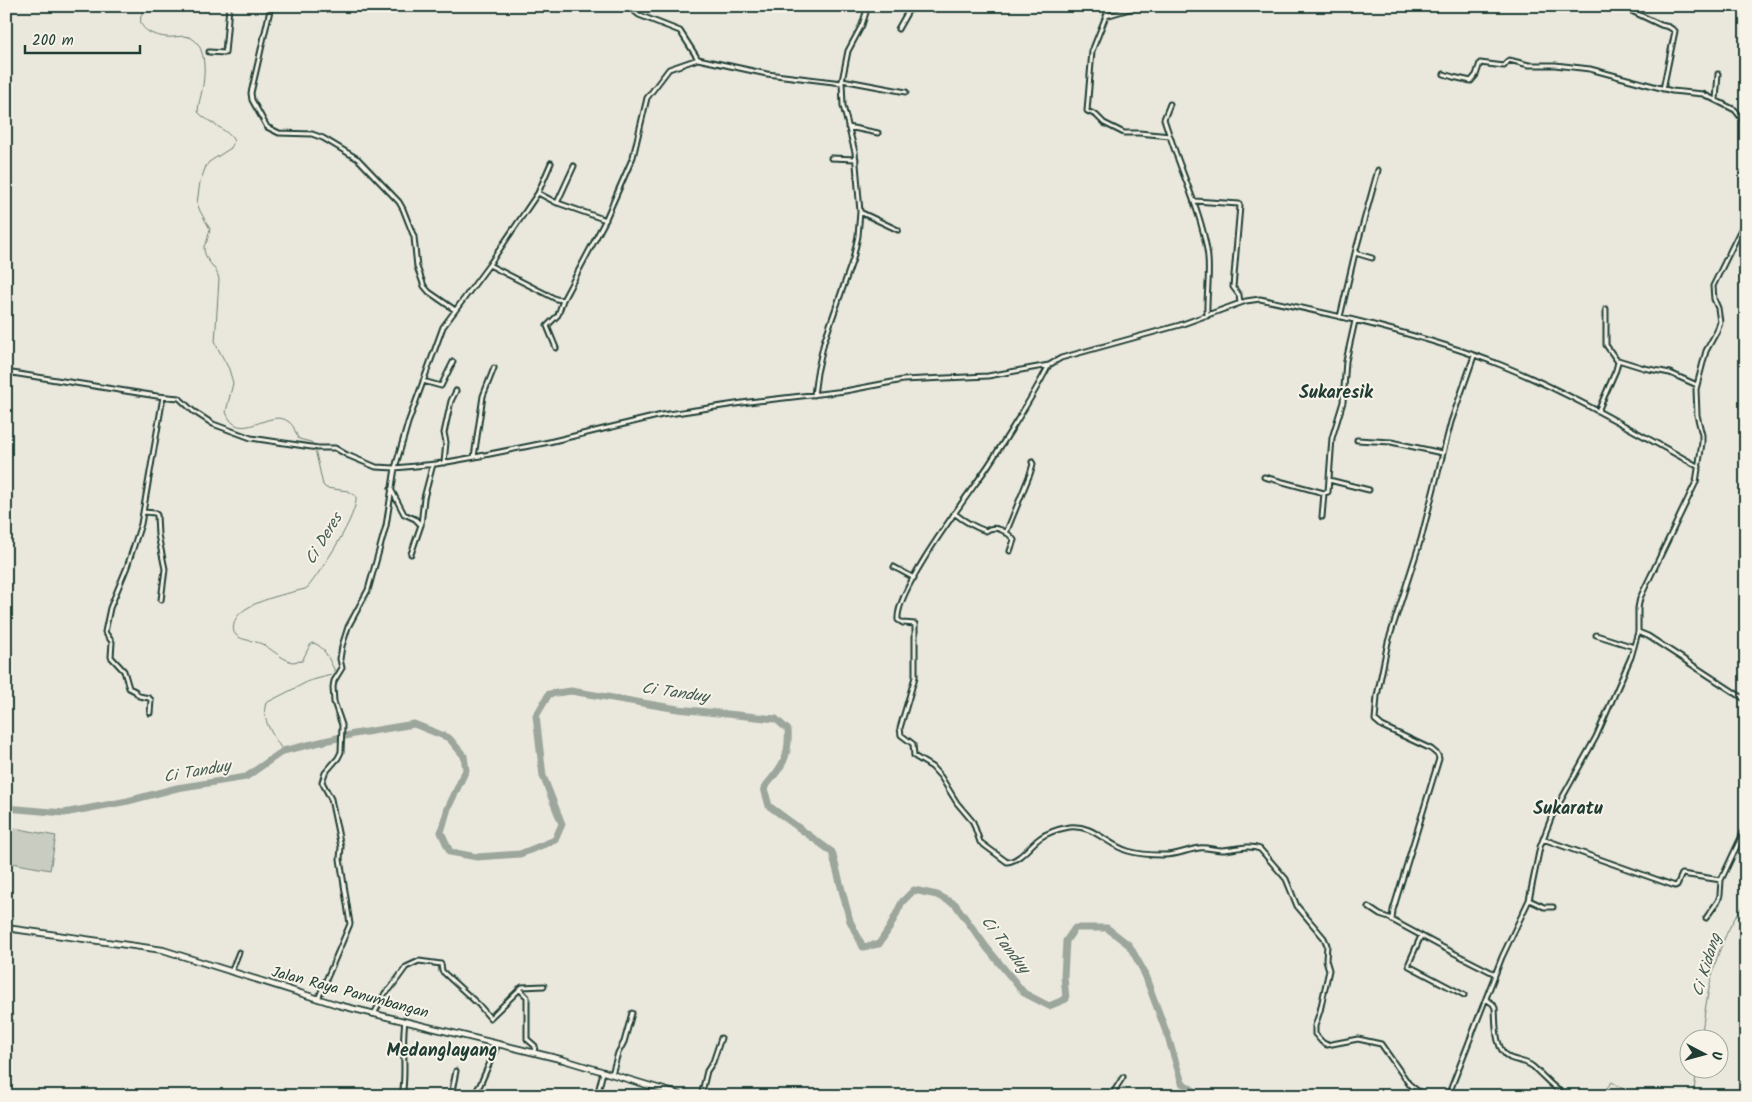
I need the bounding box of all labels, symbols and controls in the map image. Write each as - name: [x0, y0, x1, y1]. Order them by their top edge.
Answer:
- scale bar: [25, 22, 140, 54]
- text: 200 m: [32, 29, 74, 53]
- district label: Sukaresik: [1299, 379, 1374, 408]
- water label: Ci Deres: [299, 506, 350, 570]
- water label: Ci Tanduy: [640, 676, 713, 710]
- water label: Ci Tanduy: [162, 753, 235, 790]
- district label: Sukaratu: [1533, 795, 1603, 824]
- water label: Ci Tanduy: [974, 911, 1037, 981]
- water label: Ci Kidang: [1686, 929, 1729, 1000]
- street label: Jalan Raya Panumbangan: [269, 960, 431, 1026]
- north arrow: [1680, 1030, 1730, 1080]
- district label: Medanglayang: [386, 1037, 498, 1066]
- text: U: [1704, 1050, 1727, 1061]

